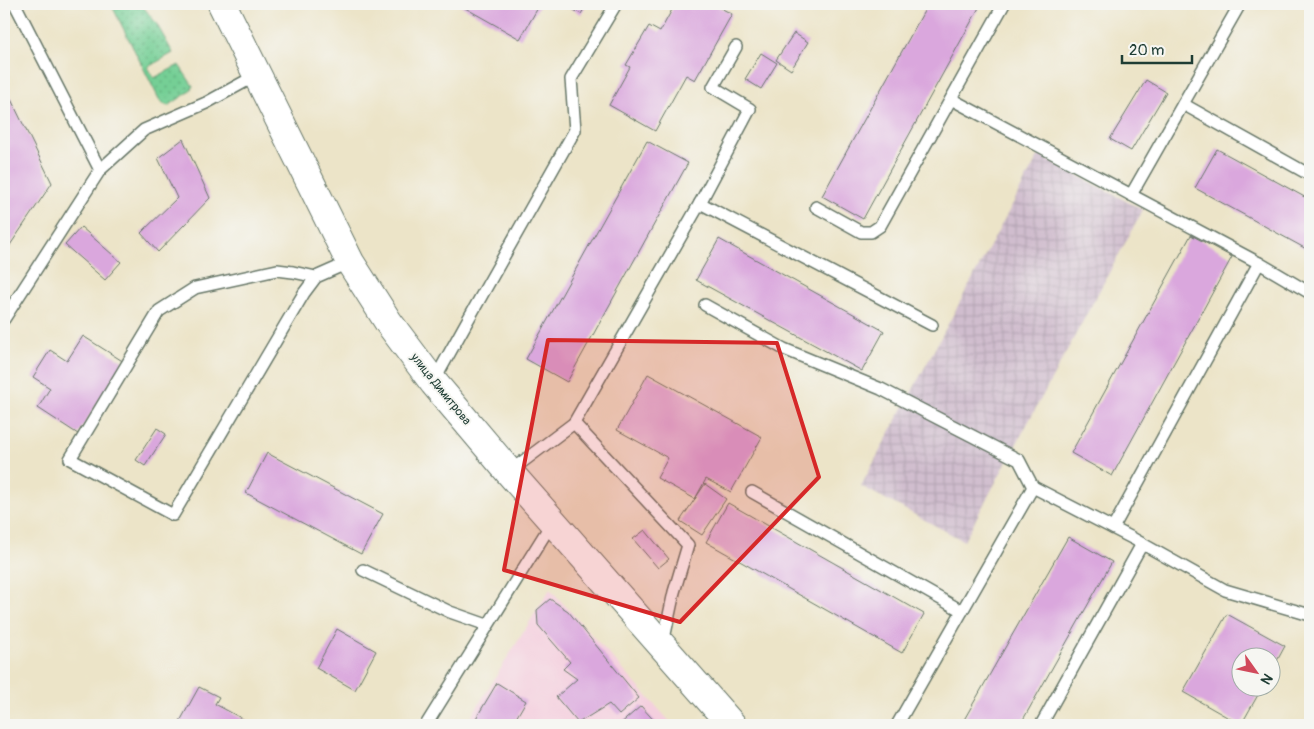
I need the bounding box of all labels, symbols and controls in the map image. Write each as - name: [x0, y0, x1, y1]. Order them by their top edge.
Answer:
- scale bar: [1122, 32, 1192, 64]
- text: 20 m: [1129, 41, 1164, 60]
- street label: улица Димитрова: [406, 350, 474, 429]
- north arrow: [1232, 646, 1282, 696]
- text: N: [1257, 670, 1276, 687]

